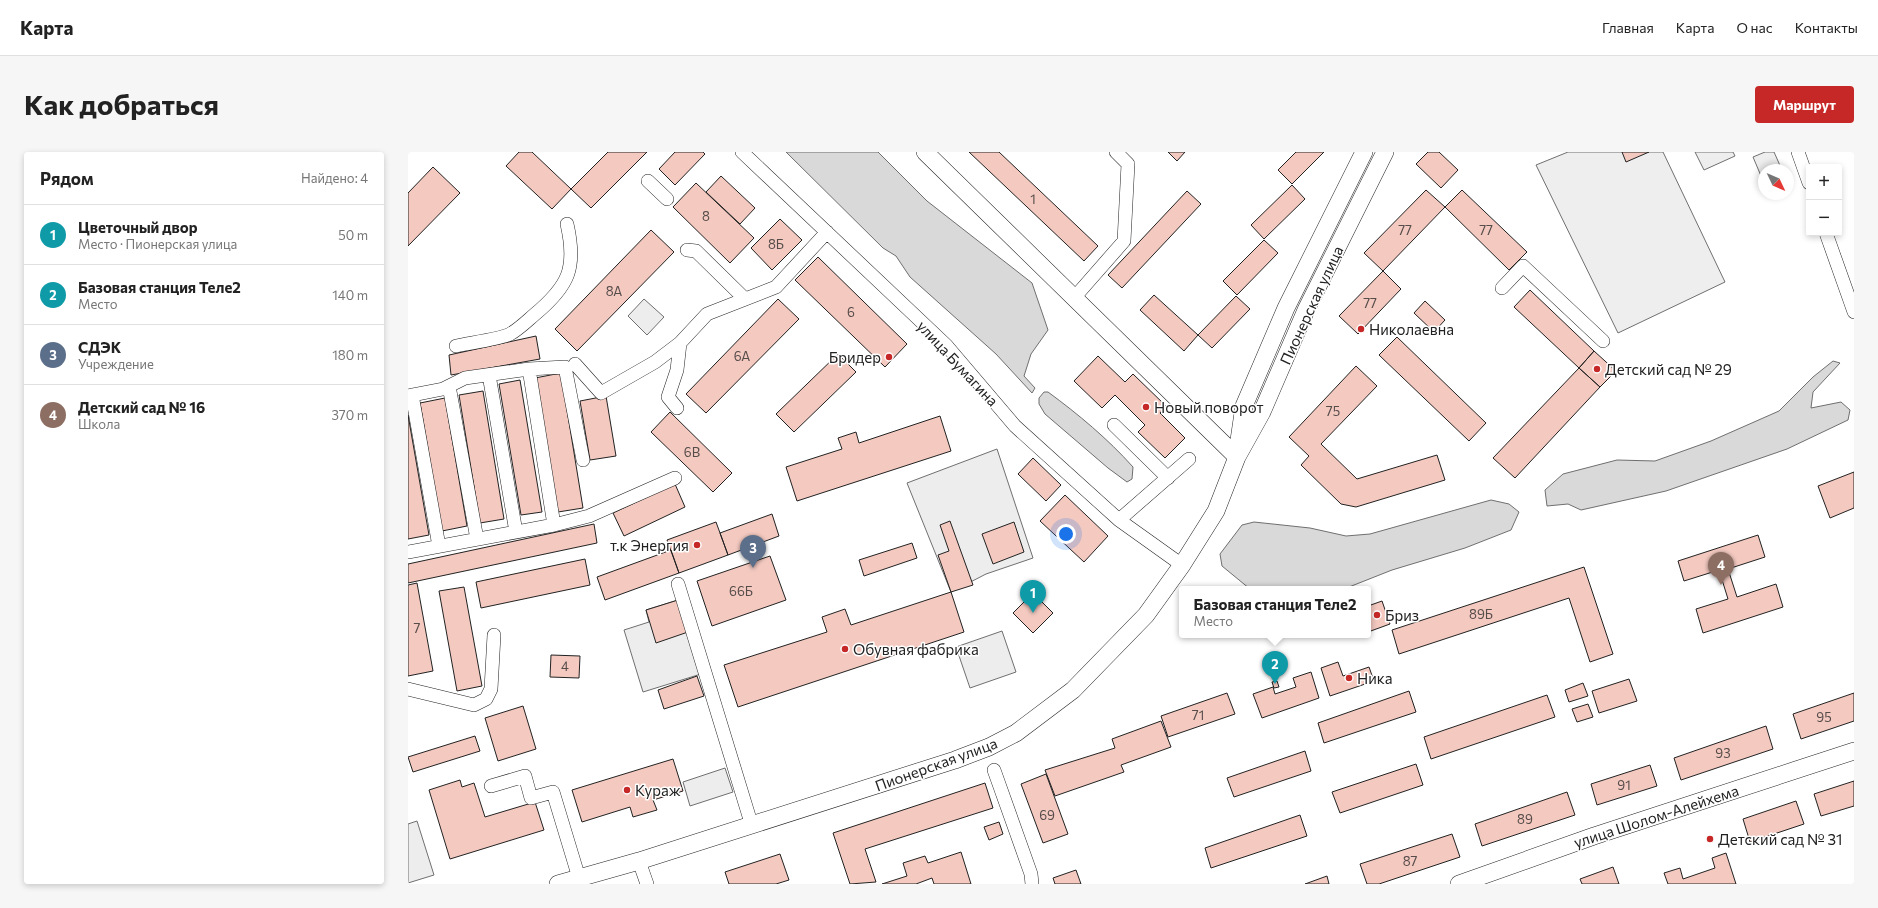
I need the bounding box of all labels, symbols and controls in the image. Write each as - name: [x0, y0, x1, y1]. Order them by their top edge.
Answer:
- text: Карта: [20, 16, 73, 39]
- text: Главная: [1602, 19, 1654, 36]
- text: Карта: [1676, 19, 1714, 36]
- text: О нас: [1736, 19, 1773, 36]
- text: Контакты: [1795, 19, 1858, 36]
- button: Маршрут: [1755, 86, 1854, 123]
- text: Как добраться: [24, 87, 219, 121]
- north arrow: [1758, 164, 1794, 200]
- map controls: [1806, 164, 1842, 236]
- button: +: [1806, 164, 1842, 200]
- text: Рядом: [40, 168, 94, 189]
- text: Найдено: 4: [301, 170, 368, 186]
- house number: 1: [1030, 191, 1036, 207]
- button: −: [1806, 200, 1842, 236]
- house number: 8: [702, 208, 710, 224]
- text: Цветочный двор: [78, 218, 197, 236]
- house number: 77: [1398, 222, 1412, 238]
- house number: 77: [1479, 222, 1493, 238]
- text: 1: [50, 227, 56, 243]
- text: 50 m: [338, 227, 368, 243]
- text: Место · Пионерская улица: [78, 236, 237, 252]
- house number: 8Б: [768, 236, 784, 252]
- street label: Пионерская улица: [1276, 243, 1346, 367]
- text: Базовая станция Теле2: [78, 278, 241, 296]
- house number: 8А: [606, 283, 622, 299]
- text: 2: [49, 287, 57, 303]
- text: 140 m: [332, 287, 368, 303]
- house number: 77: [1363, 295, 1377, 311]
- text: Место: [78, 296, 118, 312]
- house number: 6: [847, 304, 855, 320]
- street label: улица Бумагина: [914, 316, 1002, 410]
- place label: Николаевна: [1369, 320, 1454, 338]
- marker: Николаевна: [1356, 324, 1366, 334]
- text: СДЭК: [78, 338, 121, 356]
- text: 3: [49, 347, 57, 363]
- text: 180 m: [332, 347, 368, 363]
- house number: 6А: [734, 348, 750, 364]
- place label: Бридер: [829, 348, 881, 366]
- marker: Бридер: [884, 352, 894, 362]
- text: Учреждение: [78, 356, 154, 372]
- place label: Детский сад № 29: [1605, 360, 1732, 378]
- marker: Детский сад № 29: [1592, 364, 1602, 374]
- text: Детский сад № 16: [78, 398, 205, 416]
- place label: Новый поворот: [1154, 398, 1264, 416]
- marker: Новый поворот: [1141, 402, 1151, 412]
- house number: 75: [1326, 403, 1340, 419]
- text: 4: [49, 407, 57, 423]
- text: 370 m: [331, 407, 368, 423]
- text: Школа: [78, 416, 120, 432]
- house number: 6В: [684, 444, 700, 460]
- your location: [1056, 524, 1076, 544]
- pin: 3: [740, 535, 766, 568]
- place label: т.к Энергия: [610, 536, 689, 554]
- marker: т.к Энергия: [692, 540, 702, 550]
- pin: 4: [1708, 552, 1734, 585]
- pin: 1: [1020, 580, 1046, 613]
- house number: 66Б: [729, 583, 753, 599]
- popup: [1179, 586, 1371, 638]
- text: Базовая станция Теле2: [1194, 595, 1356, 613]
- place label: Бриз: [1385, 606, 1419, 624]
- house number: 89Б: [1469, 606, 1493, 622]
- marker: Бриз: [1372, 610, 1382, 620]
- text: Место: [1194, 613, 1233, 629]
- house number: 7: [414, 620, 421, 636]
- place label: Обувная фабрика: [853, 640, 979, 658]
- marker: Обувная фабрика: [840, 644, 850, 654]
- pin: 2: [1262, 651, 1288, 684]
- house number: 4: [561, 658, 569, 674]
- place label: Ника: [1357, 669, 1393, 687]
- marker: Ника: [1344, 673, 1354, 683]
- house number: 71: [1192, 707, 1204, 723]
- house number: 95: [1816, 709, 1832, 725]
- street label: Пионерская улица: [872, 733, 1000, 795]
- house number: 93: [1715, 745, 1731, 761]
- house number: 91: [1617, 777, 1631, 793]
- place label: Кураж: [635, 781, 681, 799]
- street label: улица Шолом-Алейхема: [1571, 781, 1741, 851]
- marker: Кураж: [622, 785, 632, 795]
- house number: 69: [1039, 807, 1055, 823]
- house number: 89: [1517, 811, 1533, 827]
- place label: Детский сад № 31: [1718, 830, 1842, 848]
- marker: Детский сад № 31: [1705, 834, 1715, 844]
- house number: 87: [1403, 853, 1417, 869]

